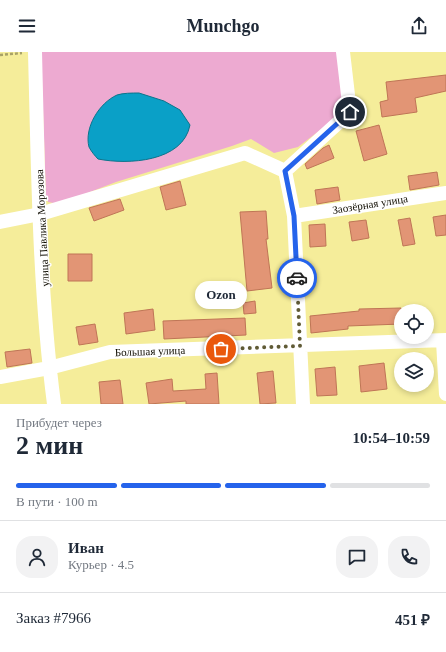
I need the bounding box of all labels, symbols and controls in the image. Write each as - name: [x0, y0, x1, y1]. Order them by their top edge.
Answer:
- icon: menu: [16, 15, 38, 37]
- icon: share: [408, 15, 430, 37]
- text: Munchgo: [186, 16, 260, 36]
- pin: [333, 95, 367, 129]
- icon: home: [339, 101, 361, 123]
- street label: улица Павлика Морозова: [33, 169, 51, 287]
- street label: Заозёрная улица: [331, 192, 409, 216]
- courier: [277, 258, 317, 298]
- icon: car: [286, 267, 308, 289]
- callout: Ozon: [195, 281, 247, 309]
- text: Ozon: [206, 287, 236, 302]
- map controls: [394, 304, 434, 392]
- button: locate: [394, 304, 434, 344]
- pin: [204, 332, 238, 366]
- icon: bag: [210, 338, 232, 360]
- street label: Большая улица: [115, 344, 186, 358]
- button: layers: [394, 352, 434, 392]
- text: Прибудет через: [16, 415, 102, 430]
- text: 10:54–10:59: [353, 430, 430, 446]
- text: 2 мин: [16, 431, 83, 460]
- text: В пути · 100 m: [16, 494, 98, 509]
- button: person: [16, 536, 58, 578]
- button: chat: [336, 536, 378, 578]
- button: phone: [388, 536, 430, 578]
- text: Иван: [68, 540, 104, 556]
- text: Курьер · 4.5: [68, 557, 134, 572]
- text: Заказ #7966: [16, 610, 91, 626]
- text: 451 ₽: [395, 612, 430, 628]

